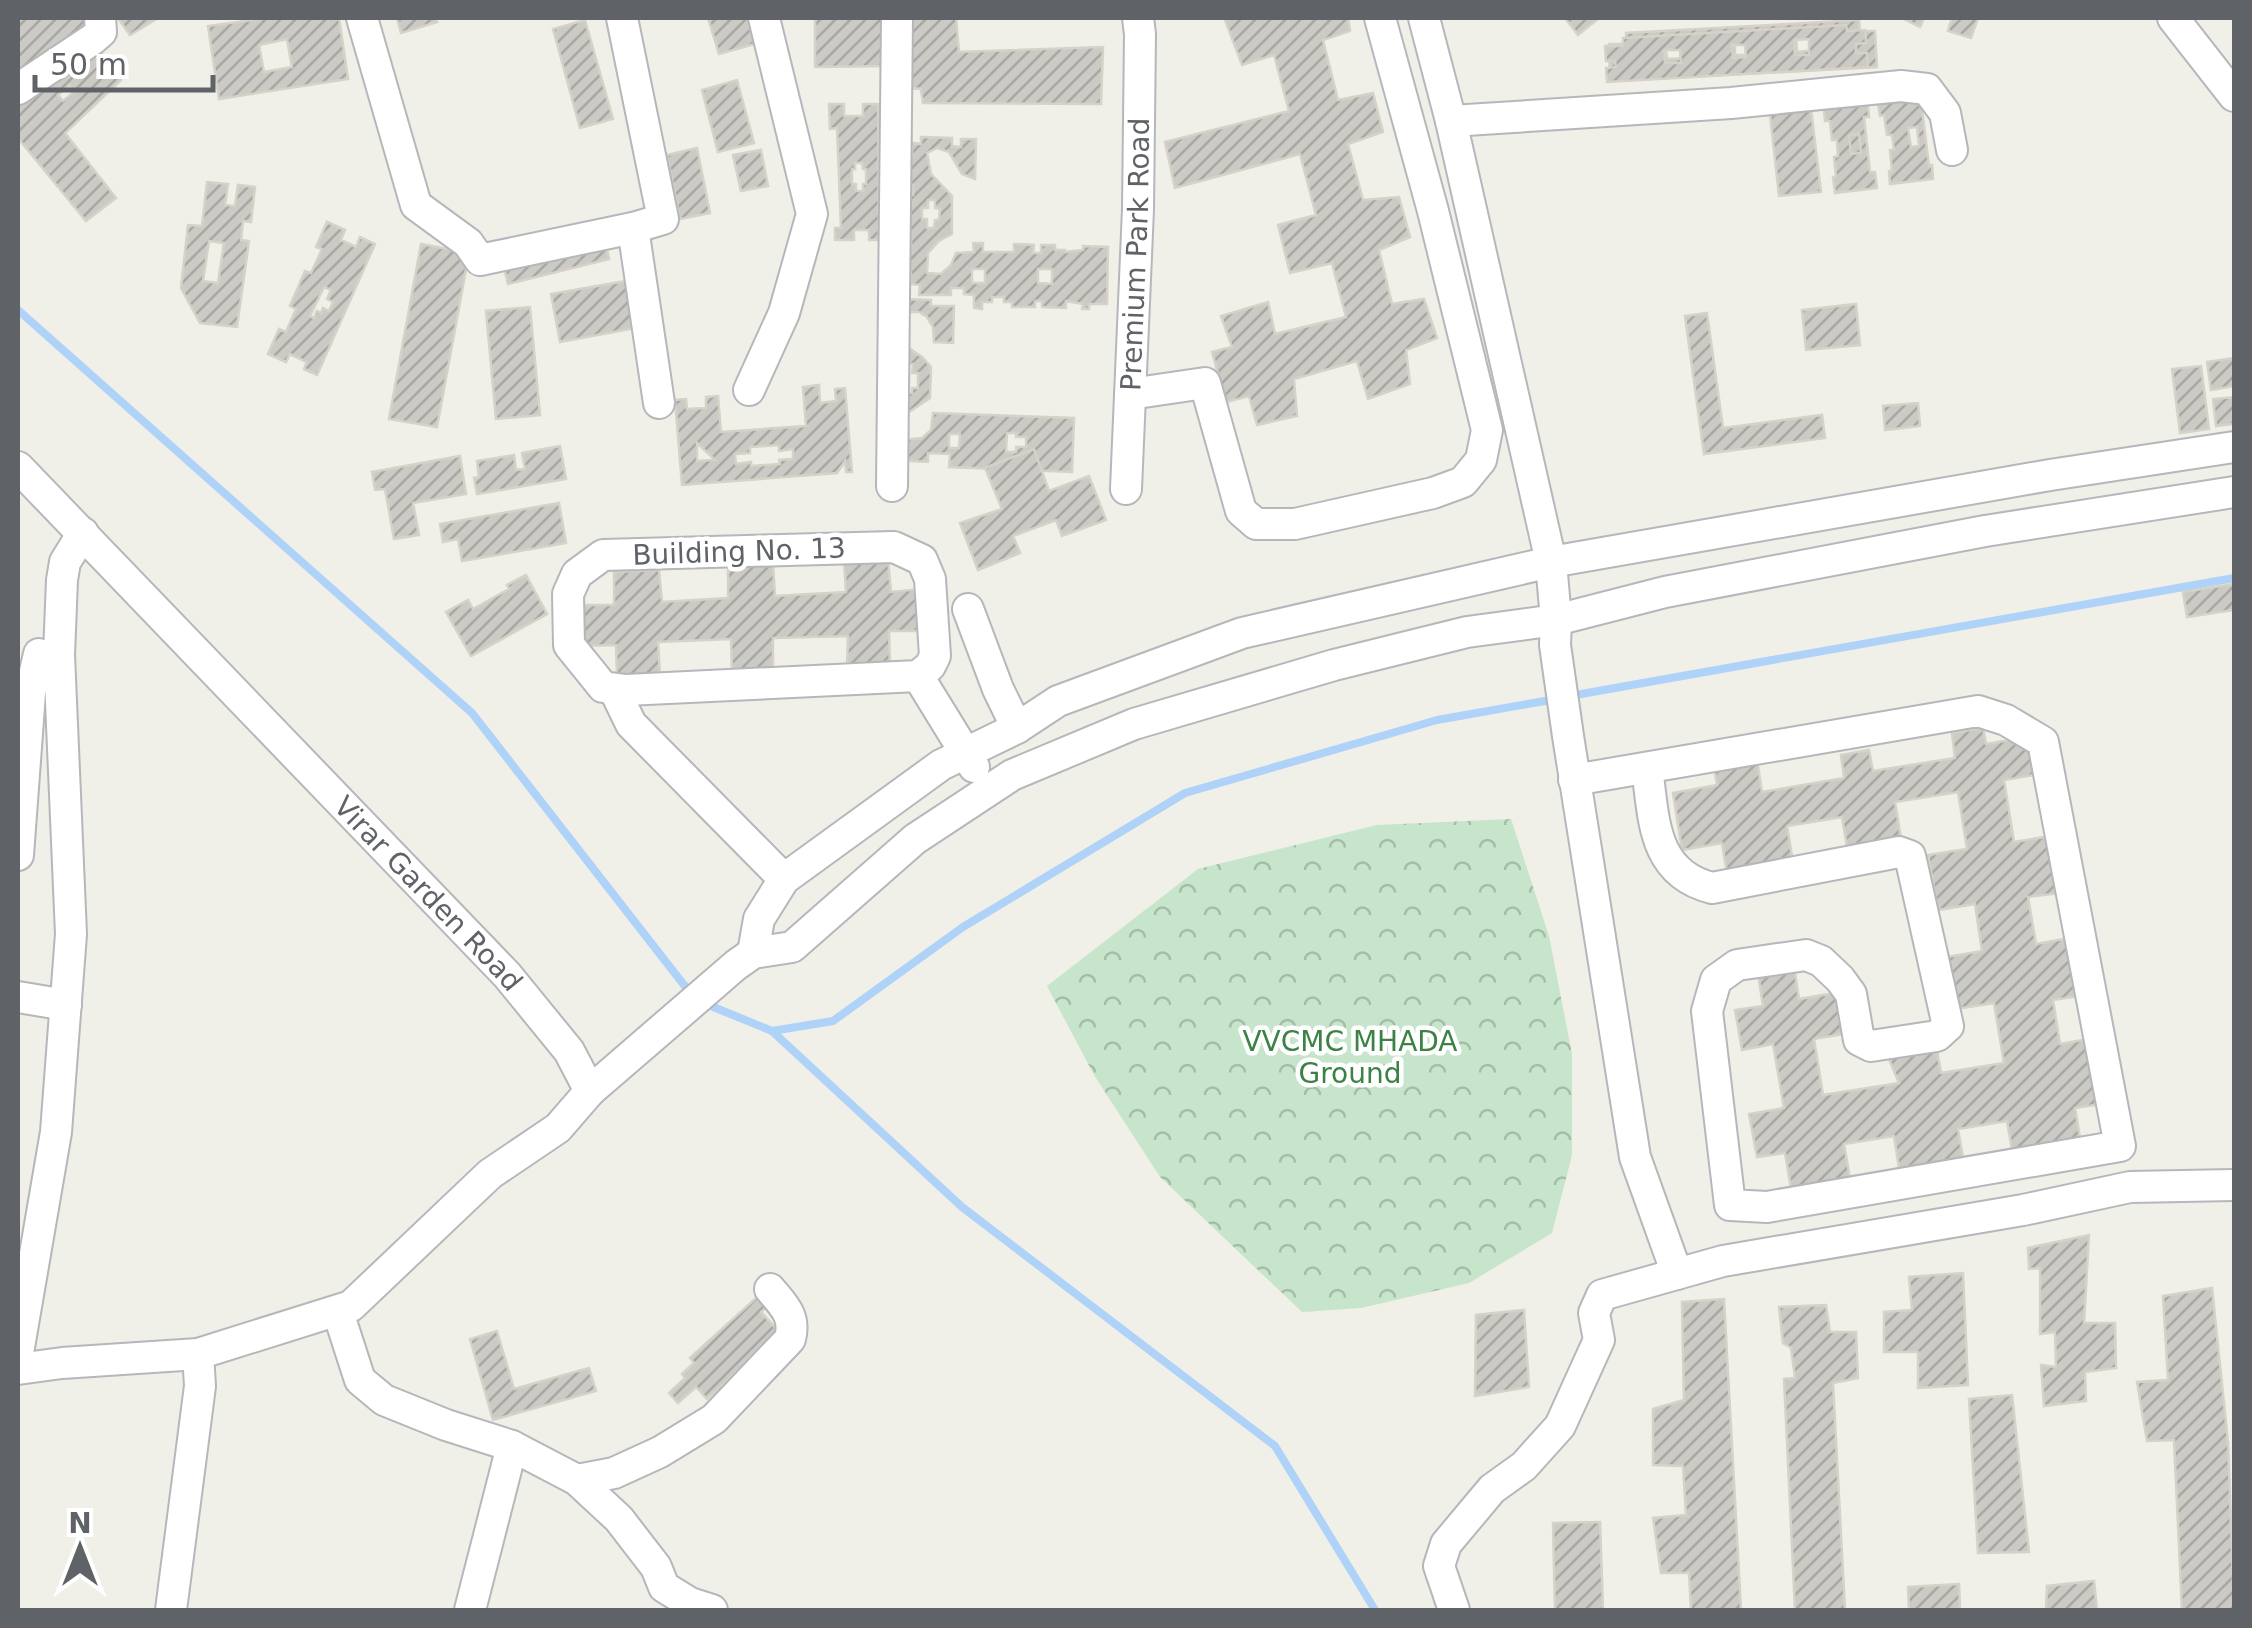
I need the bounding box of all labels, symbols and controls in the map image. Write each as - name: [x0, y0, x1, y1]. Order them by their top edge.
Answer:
- scale bar: [35, 30, 212, 92]
- text: 50 m: [50, 47, 127, 82]
- street label: Premium Park Road: [1114, 117, 1156, 391]
- street label: Building No. 13: [632, 531, 846, 572]
- street label: Virar Garden Road: [327, 790, 529, 998]
- park label: VVCMC MHADA Ground: [1242, 1025, 1458, 1090]
- north arrow: [30, 1498, 130, 1598]
- text: N: [68, 1507, 92, 1540]

